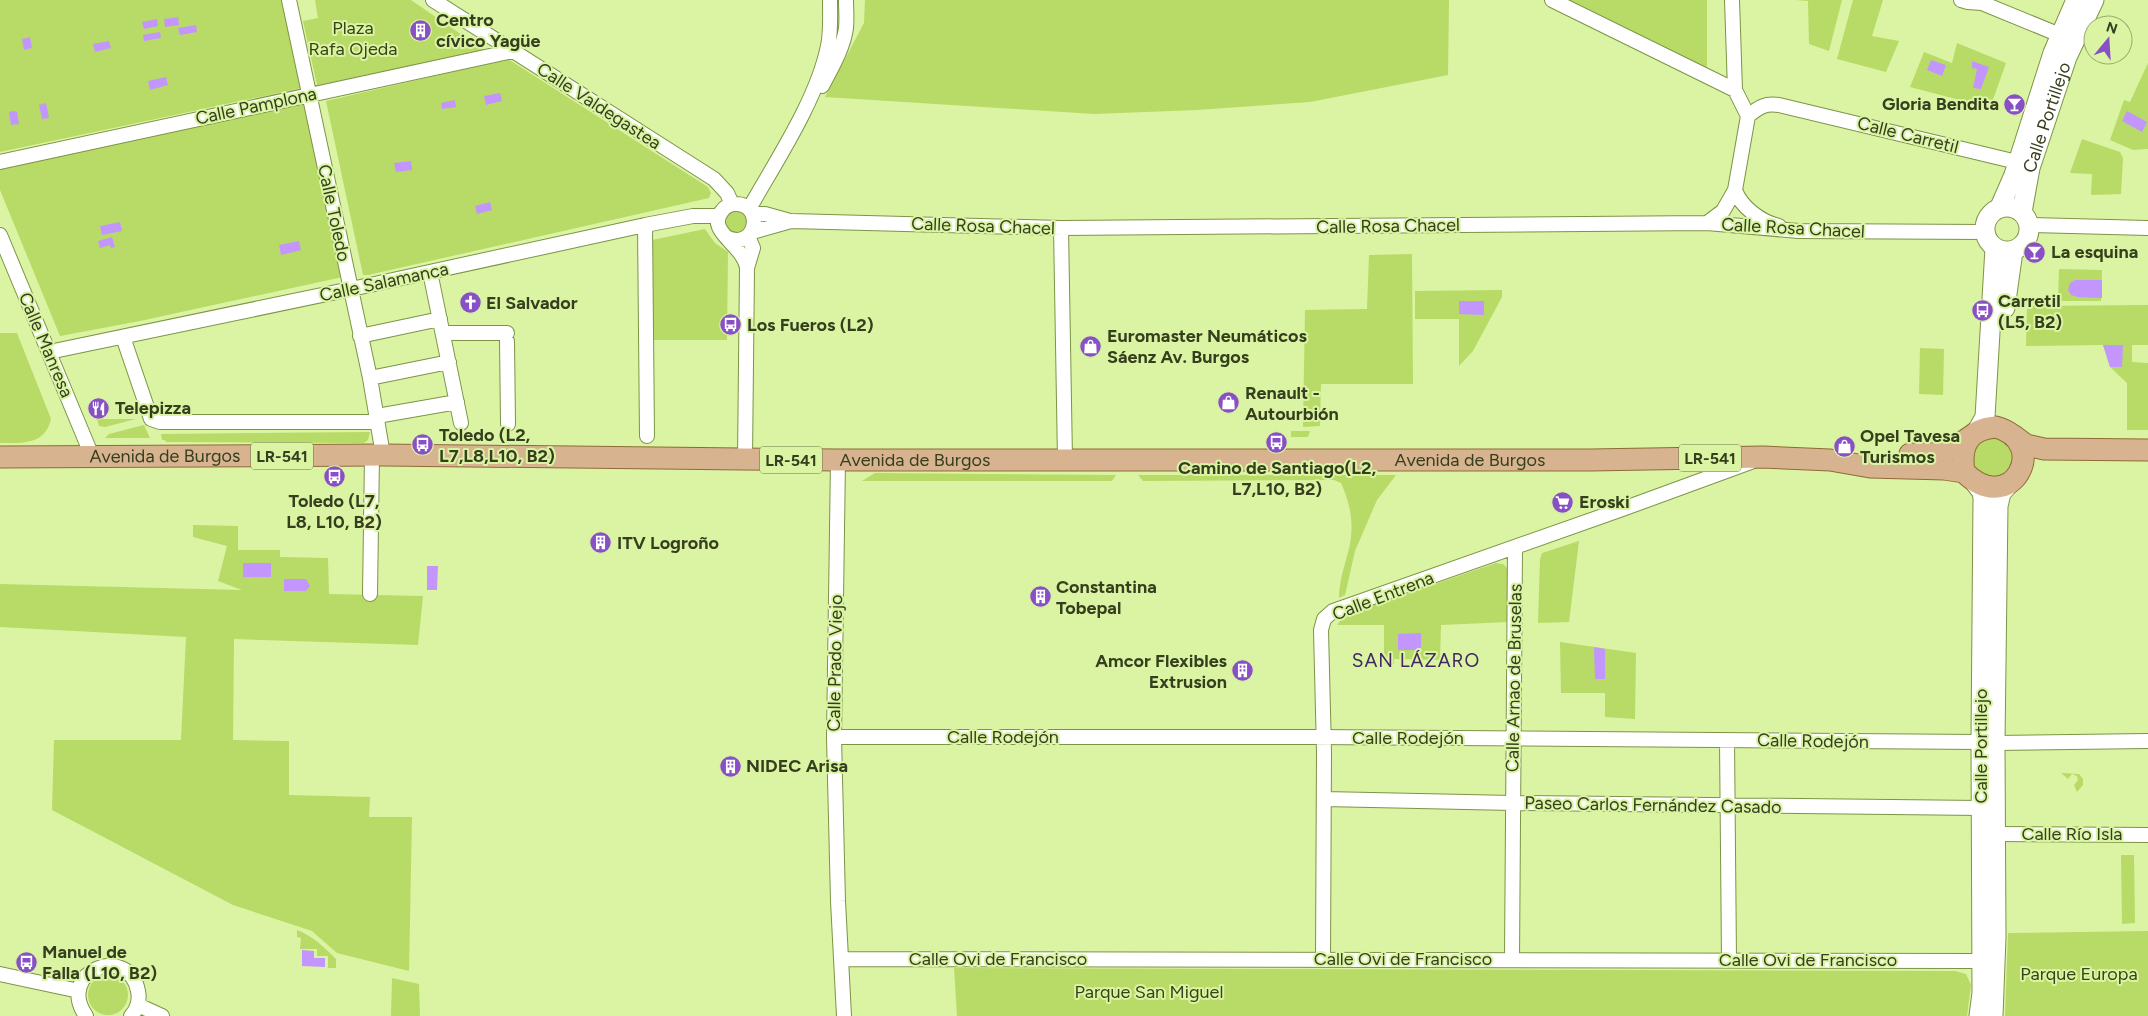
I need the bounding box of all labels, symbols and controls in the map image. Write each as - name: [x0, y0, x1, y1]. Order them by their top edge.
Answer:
- place label: Centro cívico Yagüe: [436, 9, 541, 52]
- north arrow: [2083, 15, 2133, 65]
- park label: Plaza Rafa Ojeda: [308, 17, 398, 60]
- building icon: Centro cívico Yagüe: [408, 18, 432, 42]
- text: N: [2104, 18, 2120, 38]
- street label: Calle Valdegastea: [533, 58, 665, 154]
- street label: Calle Portillejo: [2018, 59, 2076, 176]
- street label: Calle Pamplona: [193, 82, 319, 130]
- bar icon: Gloria Bendita: [2003, 92, 2027, 116]
- place label: Gloria Bendita: [1882, 93, 1999, 115]
- street label: Calle Carretil: [1855, 112, 1961, 158]
- street label: Calle Toledo: [313, 163, 355, 263]
- street label: Calle Rosa Chacel: [911, 212, 1055, 240]
- street label: Calle Rosa Chacel: [1721, 213, 1865, 243]
- street label: Calle Rosa Chacel: [1316, 214, 1460, 238]
- bar icon: La esquina: [2023, 240, 2047, 264]
- place label: La esquina: [2051, 241, 2138, 263]
- street label: Calle Salamanca: [318, 258, 450, 306]
- street label: Calle Manresa: [14, 289, 78, 401]
- place label: Carretil (L5, B2): [1998, 290, 2062, 333]
- church icon: El Salvador: [458, 291, 482, 315]
- place label: El Salvador: [486, 292, 578, 314]
- bus stop icon: Carretil (L5, B2): [1970, 299, 1994, 323]
- bus stop icon: Los Fueros (L2): [719, 313, 743, 337]
- place label: Los Fueros (L2): [747, 314, 874, 336]
- place label: Euromaster Neumáticos Sáenz Av. Burgos: [1107, 325, 1307, 368]
- shop icon: Euromaster Neumáticos Sáenz Av. Burgos: [1079, 334, 1103, 358]
- place label: Renault - Autourbión: [1245, 382, 1339, 425]
- shop icon: Renault - Autourbión: [1217, 391, 1241, 415]
- restaurant icon: Telepizza: [87, 396, 111, 420]
- place label: Telepizza: [115, 397, 191, 419]
- place label: Toledo (L2, L7,L8,L10, B2): [439, 424, 555, 467]
- place label: Opel Tavesa Turismos: [1860, 425, 1960, 468]
- bus stop icon: Camino de Santiago(L2, L7,L10, B2): [1265, 431, 1289, 455]
- bus stop icon: Toledo (L2, L7,L8,L10, B2): [411, 433, 435, 457]
- shop icon: Opel Tavesa Turismos: [1832, 434, 1856, 458]
- road number: LR-541: [251, 442, 313, 470]
- road number: LR-541: [1679, 444, 1741, 472]
- street label: Avenida de Burgos: [90, 445, 240, 468]
- road number: LR-541: [760, 446, 822, 474]
- street label: Avenida de Burgos: [840, 449, 990, 471]
- street label: Avenida de Burgos: [1395, 449, 1545, 471]
- place label: Camino de Santiago(L2, L7,L10, B2): [1178, 457, 1376, 500]
- bus stop icon: Toledo (L7, L8, L10, B2): [322, 464, 346, 488]
- place label: Toledo (L7, L8, L10, B2): [286, 490, 382, 533]
- supermarket icon: Eroski: [1551, 490, 1575, 514]
- place label: Eroski: [1579, 491, 1630, 513]
- building icon: ITV Logroño: [589, 531, 613, 555]
- place label: ITV Logroño: [617, 532, 719, 554]
- street label: Calle Entrena: [1329, 567, 1437, 625]
- place label: Constantina Tobepal: [1056, 576, 1157, 619]
- street label: Calle Arnao de Bruselas: [1501, 584, 1527, 772]
- building icon: Constantina Tobepal: [1028, 585, 1052, 609]
- street label: Calle Prado Viejo: [823, 594, 847, 732]
- district label: SAN LÁZARO: [1352, 649, 1480, 672]
- place label: Amcor Flexibles Extrusion: [1095, 650, 1228, 693]
- building icon: Amcor Flexibles Extrusion: [1231, 659, 1255, 683]
- street label: Calle Portillejo: [1970, 688, 1992, 804]
- street label: Calle Rodejón: [947, 726, 1059, 748]
- street label: Calle Rodejón: [1352, 727, 1464, 749]
- street label: Calle Rodejón: [1757, 729, 1869, 753]
- building icon: NIDEC Arisa: [718, 754, 742, 778]
- place label: NIDEC Arisa: [746, 755, 848, 777]
- street label: Paseo Carlos Fernández Casado: [1524, 792, 1782, 818]
- street label: Calle Río Isla: [2021, 823, 2123, 845]
- place label: Manuel de Falla (L10, B2): [42, 941, 157, 984]
- street label: Calle Ovi de Francisco: [909, 948, 1087, 970]
- street label: Calle Ovi de Francisco: [1314, 948, 1492, 970]
- street label: Calle Ovi de Francisco: [1719, 949, 1897, 971]
- bus stop icon: Manuel de Falla (L10, B2): [14, 950, 38, 974]
- park label: Parque Europa: [2020, 963, 2138, 985]
- park label: Parque San Miguel: [1075, 981, 1223, 1003]

